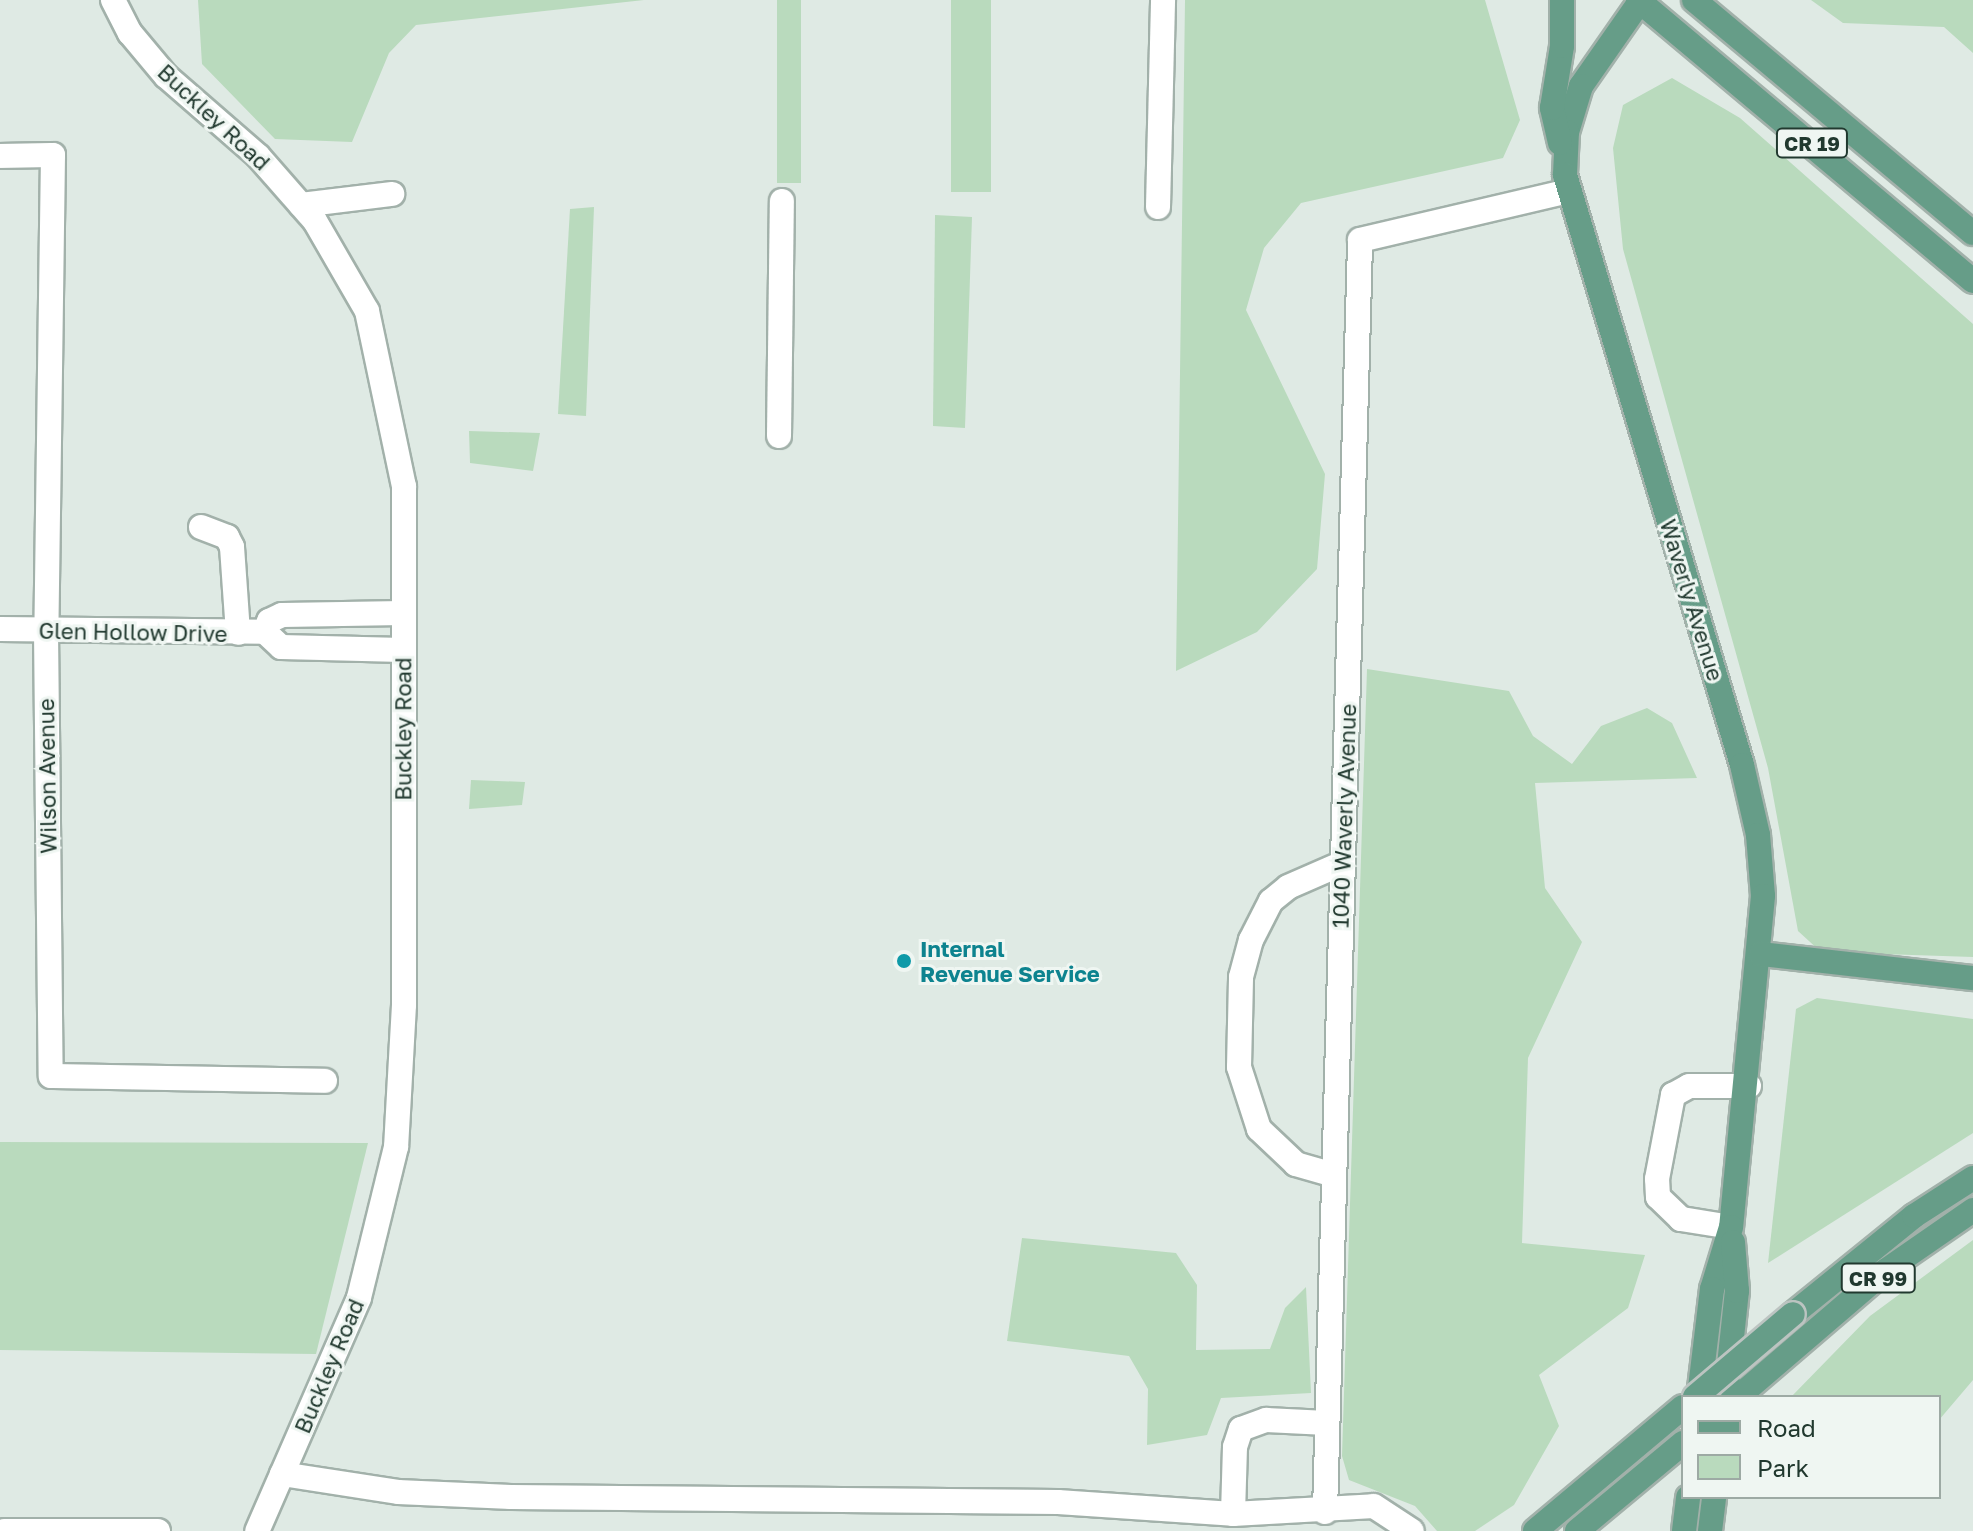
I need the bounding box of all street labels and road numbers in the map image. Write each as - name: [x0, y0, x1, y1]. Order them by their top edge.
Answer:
- street label: Buckley Road: [153, 58, 275, 176]
- road number: CR 19: [1774, 127, 1850, 159]
- street label: Waverly Avenue: [1655, 516, 1729, 684]
- street label: Glen Hollow Drive: [38, 617, 228, 647]
- street label: Buckley Road: [390, 657, 416, 801]
- street label: Wilson Avenue: [32, 698, 62, 854]
- street label: 1040 Waverly Avenue: [1327, 703, 1361, 929]
- road number: CR 99: [1840, 1262, 1916, 1294]
- street label: Buckley Road: [289, 1295, 369, 1437]

